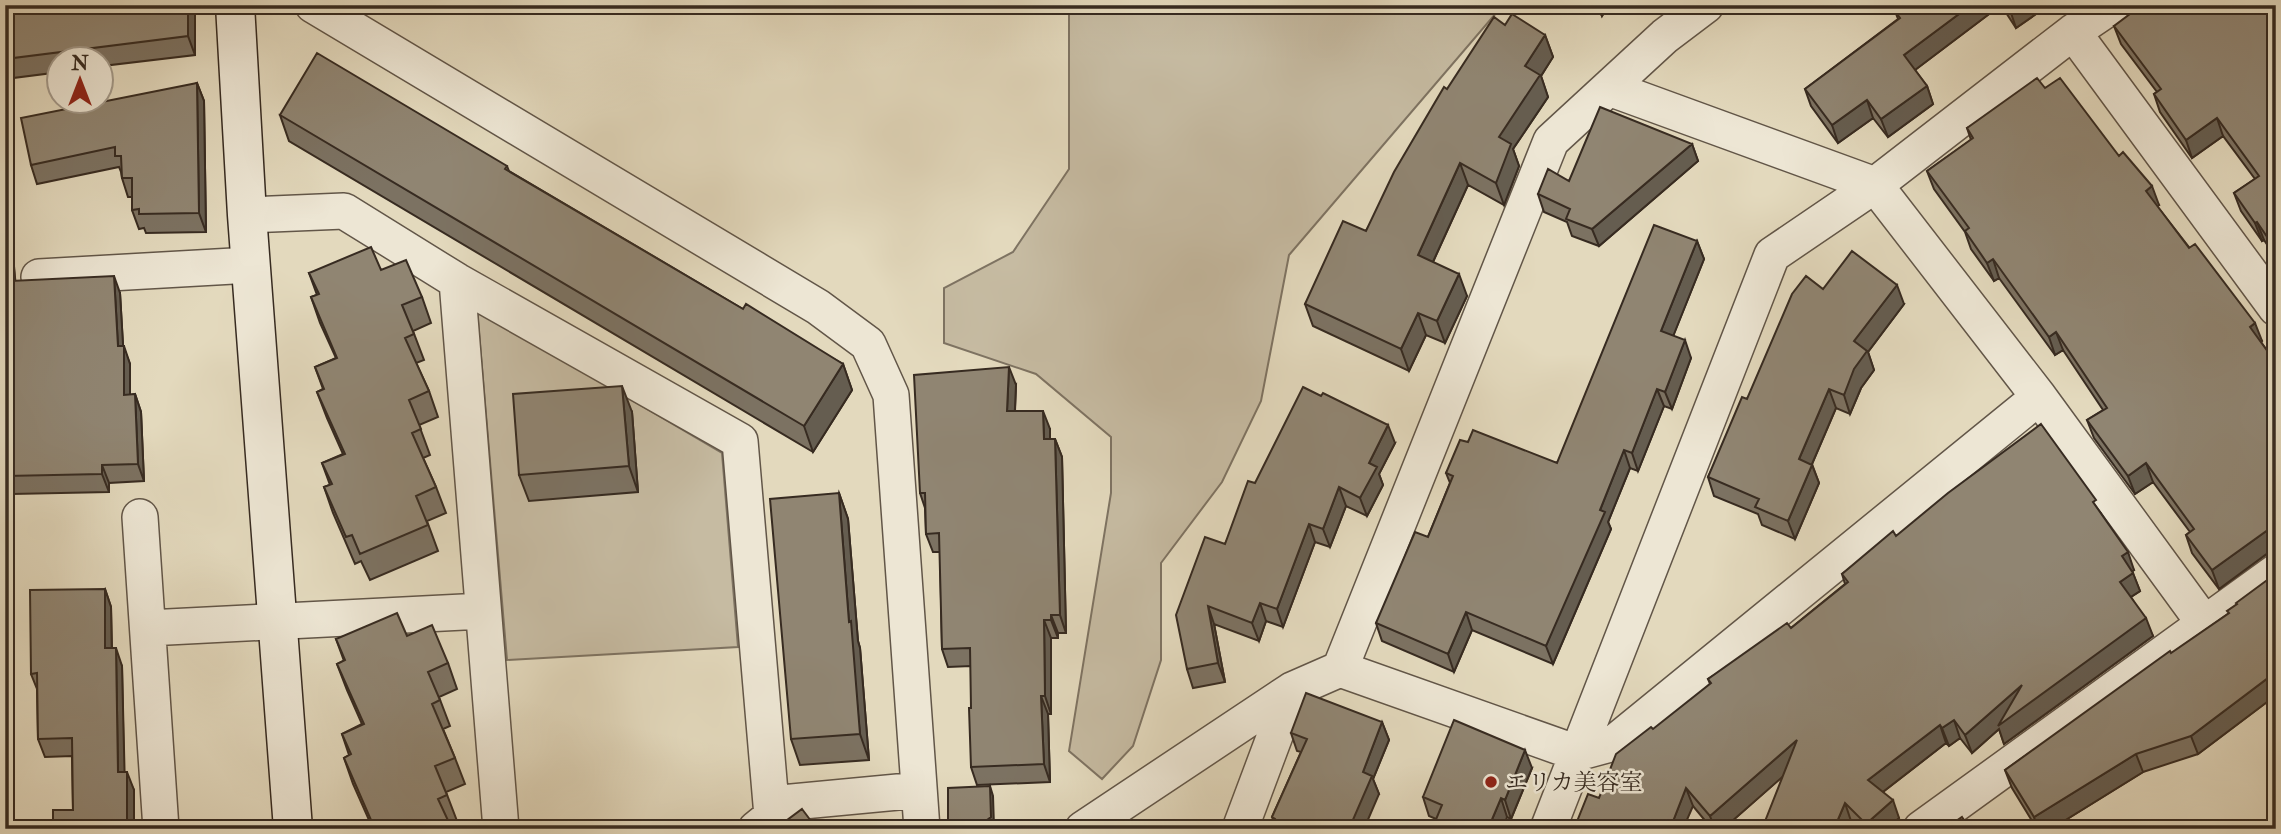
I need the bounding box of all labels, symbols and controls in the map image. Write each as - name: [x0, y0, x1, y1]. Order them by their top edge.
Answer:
- north arrow: [46, 46, 116, 116]
- text: N: [70, 52, 89, 76]
- place label: エリカ美容室: [1505, 768, 1643, 797]
- marker: エリカ美容室: [1483, 774, 1499, 790]

